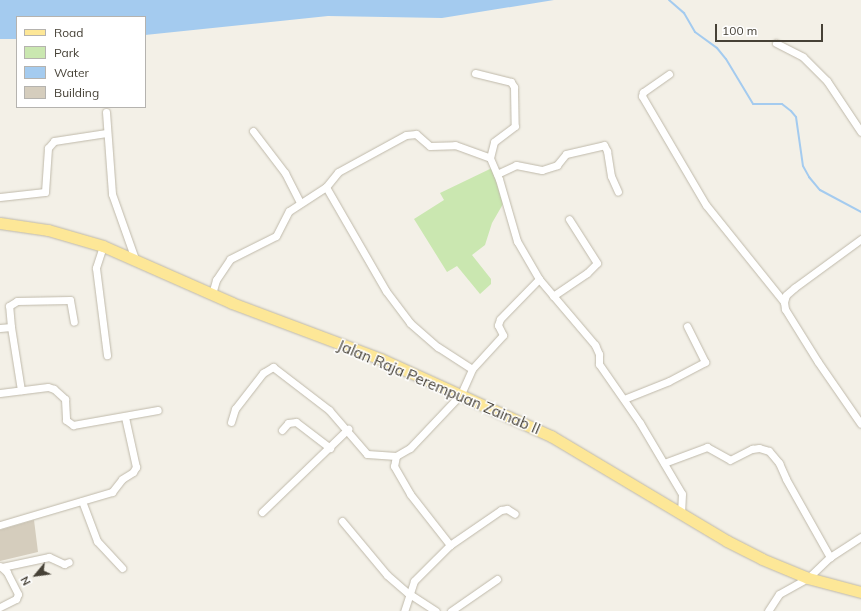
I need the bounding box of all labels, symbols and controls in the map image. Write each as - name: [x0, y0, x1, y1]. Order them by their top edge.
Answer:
- legend: [16, 16, 146, 108]
- scale bar: [717, 16, 825, 42]
- text: 100 m: [722, 23, 757, 38]
- text: Road: [54, 25, 83, 40]
- text: Park: [54, 45, 79, 60]
- text: Water: [54, 65, 89, 80]
- text: Building: [54, 85, 99, 100]
- street label: Jalan Raja Perempuan Zainab II: [335, 336, 543, 438]
- north arrow: [16, 555, 56, 595]
- text: N: [17, 574, 34, 588]

